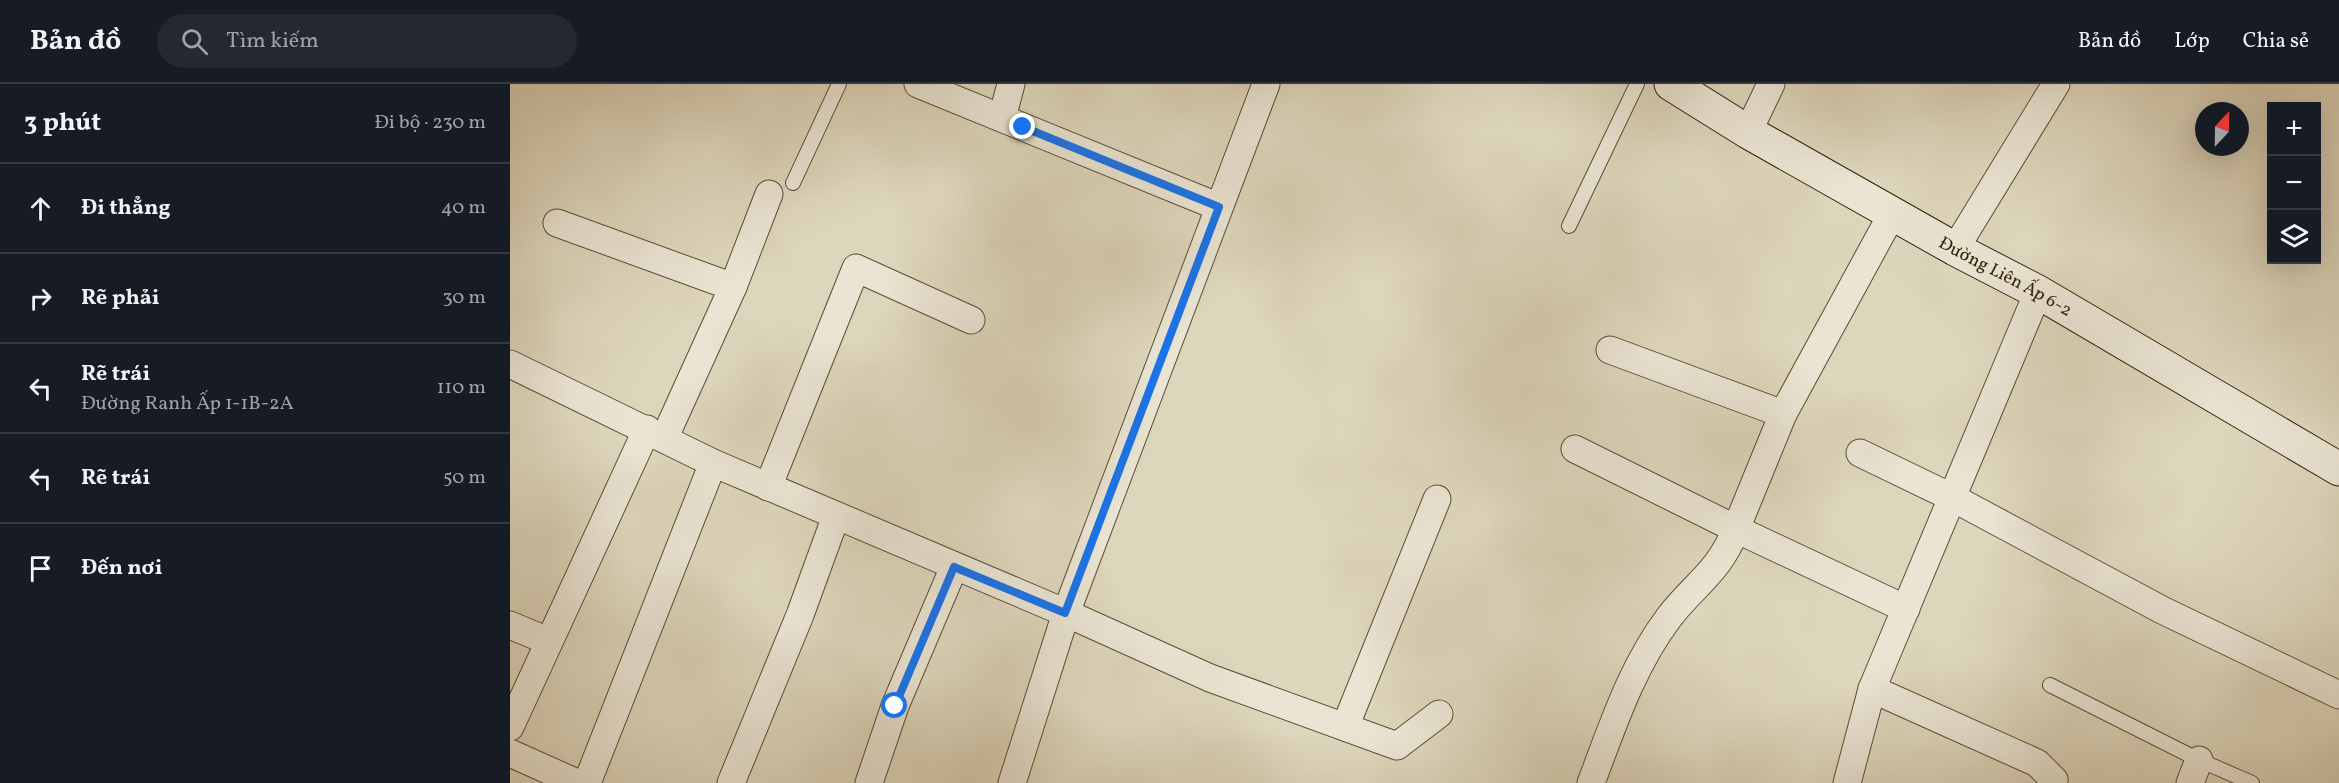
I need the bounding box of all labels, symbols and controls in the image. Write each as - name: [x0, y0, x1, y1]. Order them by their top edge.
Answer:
- search box: [157, 14, 577, 68]
- text: Bản đồ: [30, 22, 121, 61]
- icon: search: [178, 25, 211, 58]
- text: Tìm kiếm: [226, 26, 319, 57]
- text: Bản đồ: [2078, 27, 2141, 56]
- text: Lớp: [2174, 27, 2210, 56]
- text: Chia sẻ: [2243, 27, 2309, 56]
- north arrow: [2195, 102, 2249, 156]
- map controls: [2267, 102, 2321, 264]
- button: +: [2267, 102, 2321, 156]
- text: 3 phút: [24, 105, 101, 141]
- text: Đi bộ · 230 m: [374, 109, 486, 137]
- route end: [1009, 113, 1035, 139]
- button: −: [2267, 156, 2321, 210]
- icon: ahead: [24, 192, 57, 225]
- text: Đi thẳng: [81, 193, 171, 224]
- text: 40 m: [441, 194, 486, 222]
- button: layers: [2267, 210, 2321, 264]
- street label: Đường Liên Ấp 6-2: [1934, 231, 2077, 323]
- icon: right: [24, 282, 57, 315]
- text: Rẽ phải: [81, 283, 160, 314]
- text: 30 m: [442, 284, 486, 312]
- text: Rẽ trái: [81, 359, 150, 390]
- icon: left: [24, 372, 57, 405]
- text: 110 m: [437, 374, 486, 402]
- text: Đường Ranh Ấp 1-1B-2A: [81, 390, 294, 418]
- icon: left: [24, 462, 57, 495]
- text: Rẽ trái: [81, 463, 150, 494]
- text: 50 m: [443, 464, 486, 492]
- icon: arrive: [24, 552, 57, 585]
- text: Đến nơi: [81, 553, 163, 584]
- route start: [881, 692, 907, 718]

